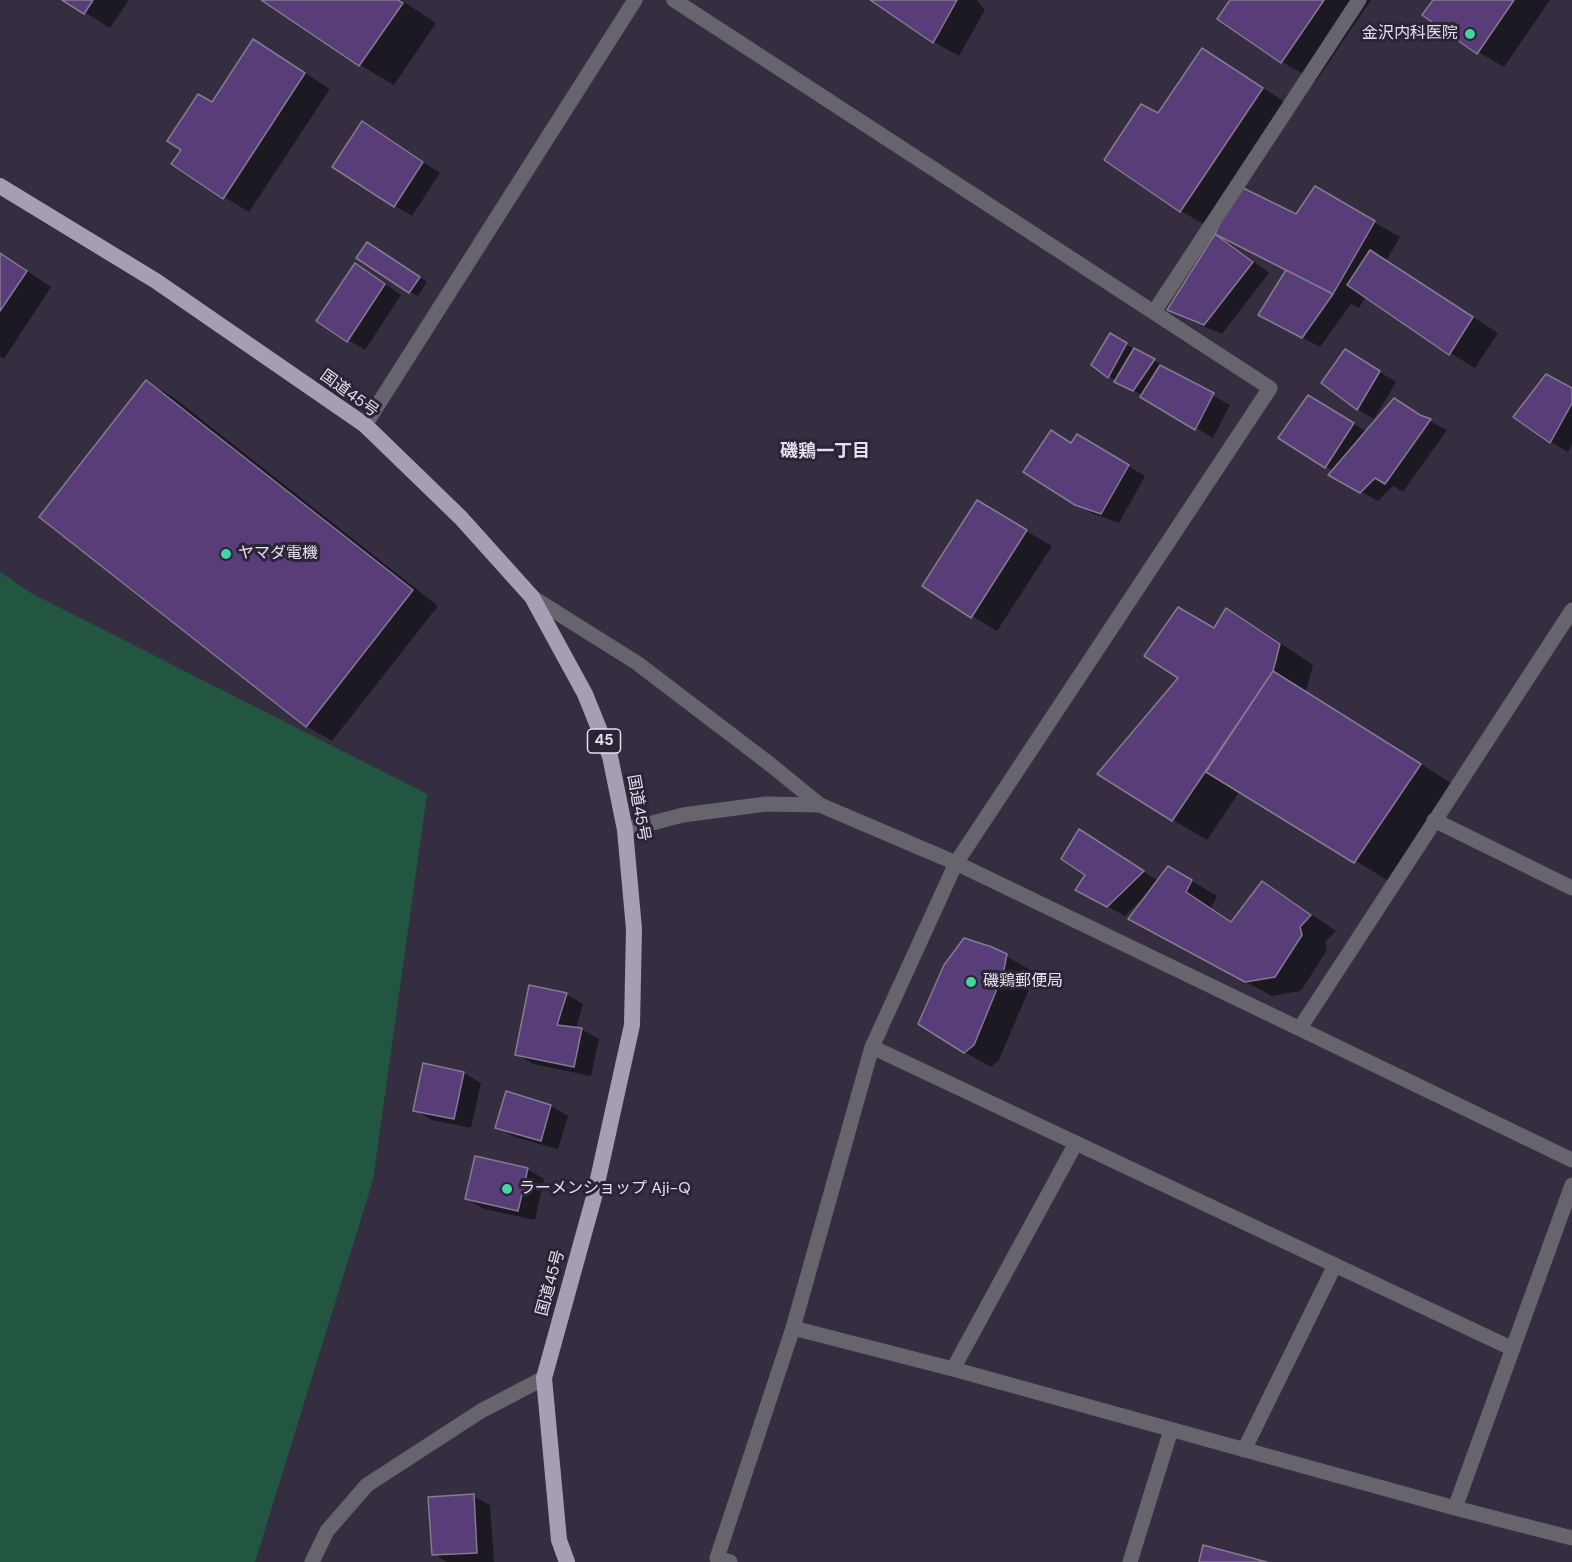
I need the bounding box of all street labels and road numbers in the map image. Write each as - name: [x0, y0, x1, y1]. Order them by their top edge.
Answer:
- street label: 国道45号: [316, 366, 382, 422]
- road number: 45: [588, 729, 620, 753]
- street label: 国道45号: [623, 773, 653, 843]
- street label: 国道45号: [533, 1248, 569, 1318]

